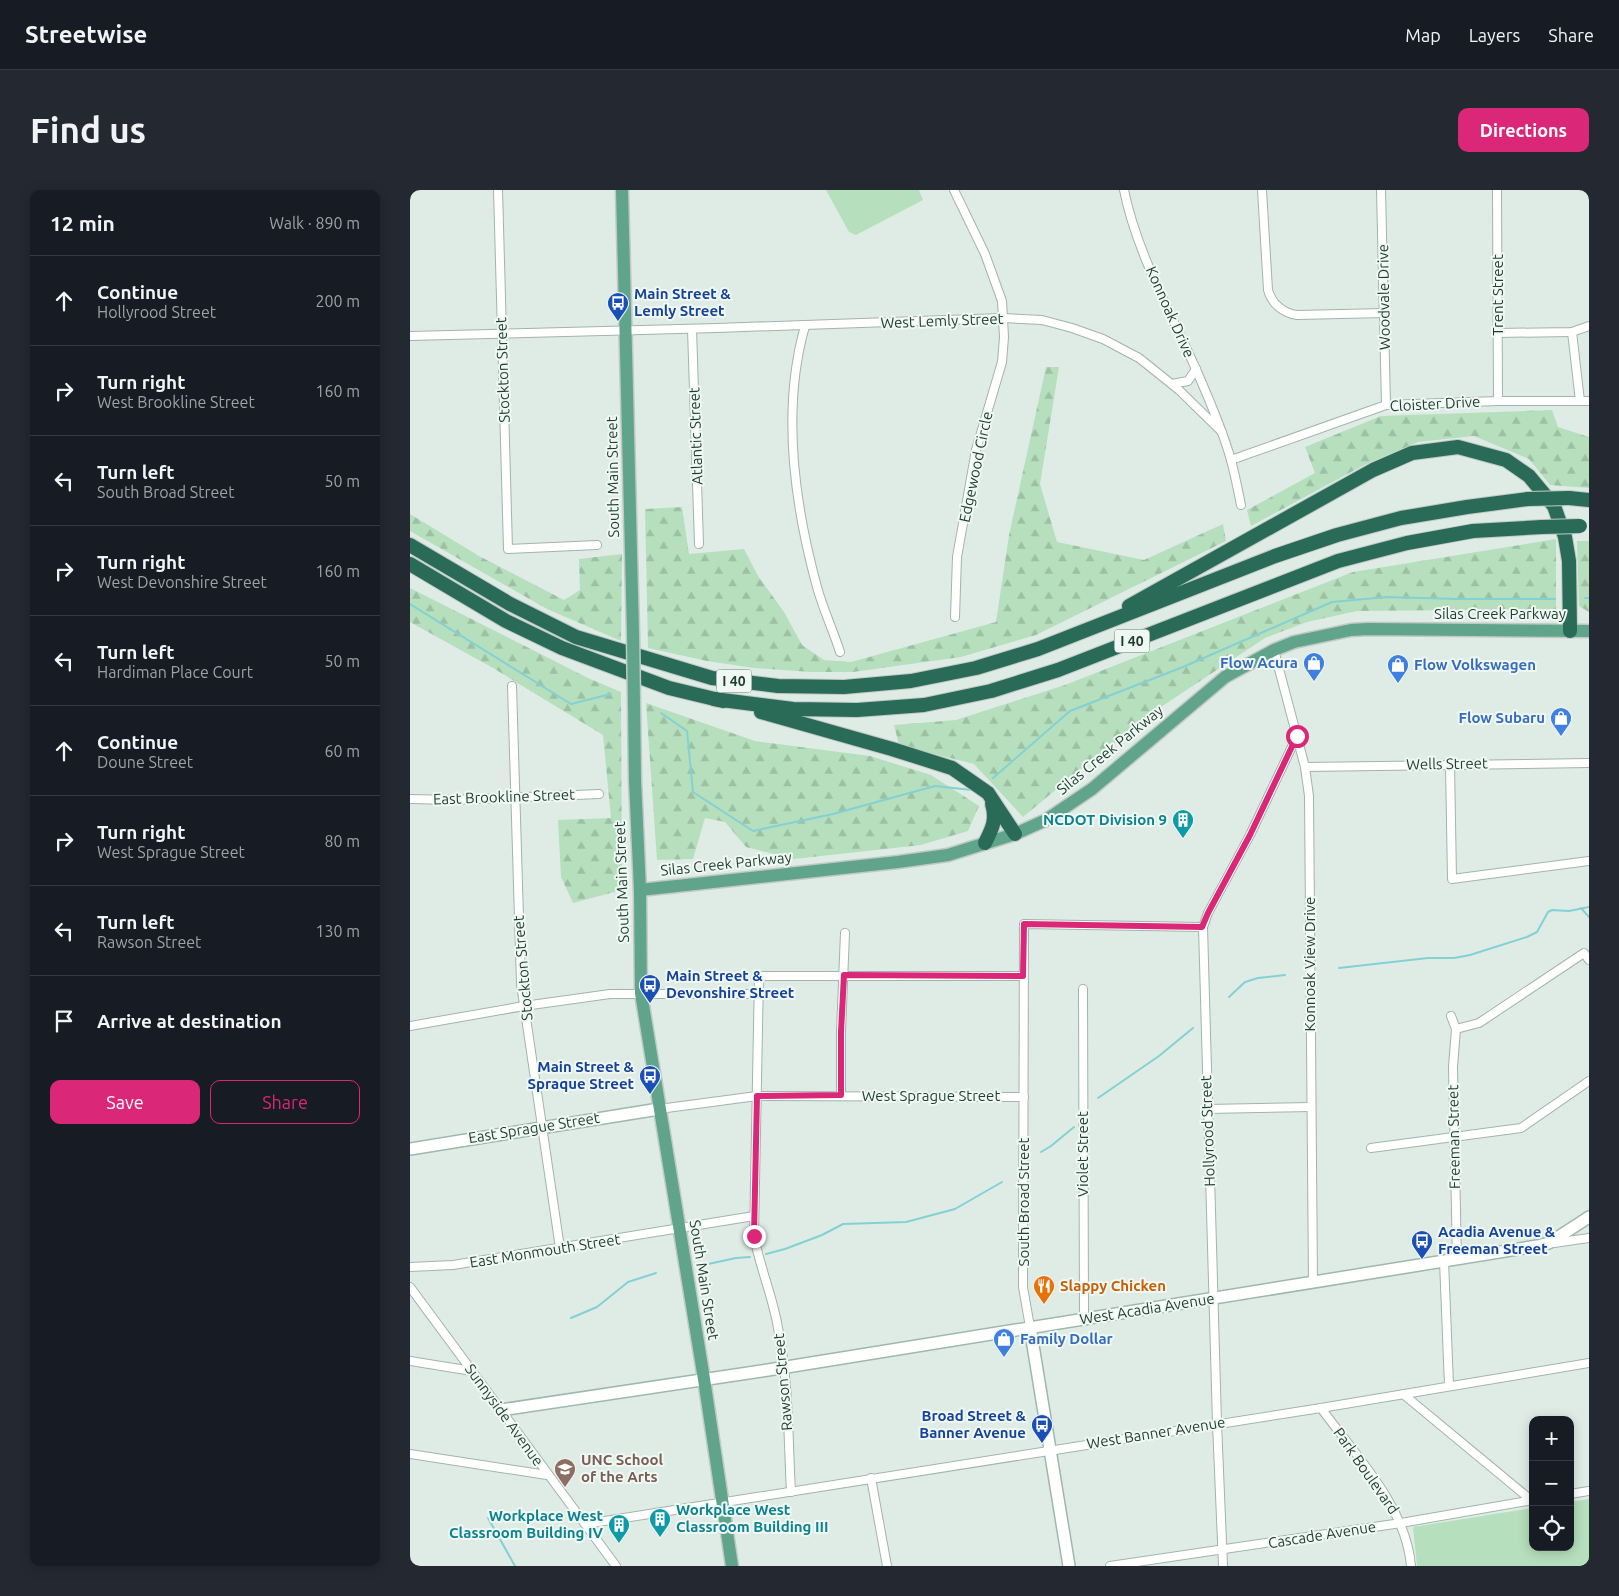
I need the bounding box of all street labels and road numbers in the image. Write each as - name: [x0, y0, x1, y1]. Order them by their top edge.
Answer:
- street label: Woodvale Drive: [1374, 244, 1393, 350]
- street label: Trent Street: [1489, 254, 1506, 336]
- street label: Konnoak Drive: [1143, 264, 1198, 360]
- street label: West Lemly Street: [880, 310, 1004, 331]
- street label: Stockton Street: [492, 317, 513, 423]
- street label: Atlantic Street: [685, 387, 706, 485]
- street label: Cloister Drive: [1389, 393, 1481, 414]
- street label: Edgewood Circle: [955, 410, 996, 524]
- street label: South Main Street: [603, 416, 622, 538]
- street label: Silas Creek Parkway: [1434, 605, 1566, 622]
- road number: I 40: [1114, 630, 1150, 652]
- road number: I 40: [716, 670, 752, 692]
- street label: Silas Creek Parkway: [1053, 701, 1166, 798]
- street label: Wells Street: [1406, 754, 1488, 773]
- street label: East Brookline Street: [433, 786, 575, 807]
- street label: South Main Street: [611, 821, 632, 943]
- street label: Silas Creek Parkway: [659, 848, 792, 879]
- street label: Konnoak View Drive: [1301, 897, 1318, 1031]
- street label: Stockton Street: [509, 915, 536, 1021]
- street label: Hollyrood Street: [1197, 1075, 1218, 1187]
- street label: Freeman Street: [1444, 1085, 1463, 1189]
- street label: West Sprague Street: [862, 1087, 1000, 1104]
- street label: East Sprague Street: [467, 1109, 601, 1146]
- street label: Violet Street: [1074, 1111, 1091, 1197]
- street label: South Broad Street: [1015, 1137, 1032, 1266]
- street label: South Main Street: [687, 1219, 722, 1341]
- street label: East Monmouth Street: [468, 1230, 622, 1271]
- street label: West Acadia Avenue: [1078, 1289, 1216, 1328]
- street label: Rawson Street: [770, 1332, 795, 1432]
- street label: Sunnyside Avenue: [462, 1360, 547, 1469]
- street label: West Banner Avenue: [1085, 1413, 1226, 1452]
- street label: Park Boulevard: [1330, 1424, 1403, 1517]
- street label: Cascade Avenue: [1267, 1518, 1377, 1551]

